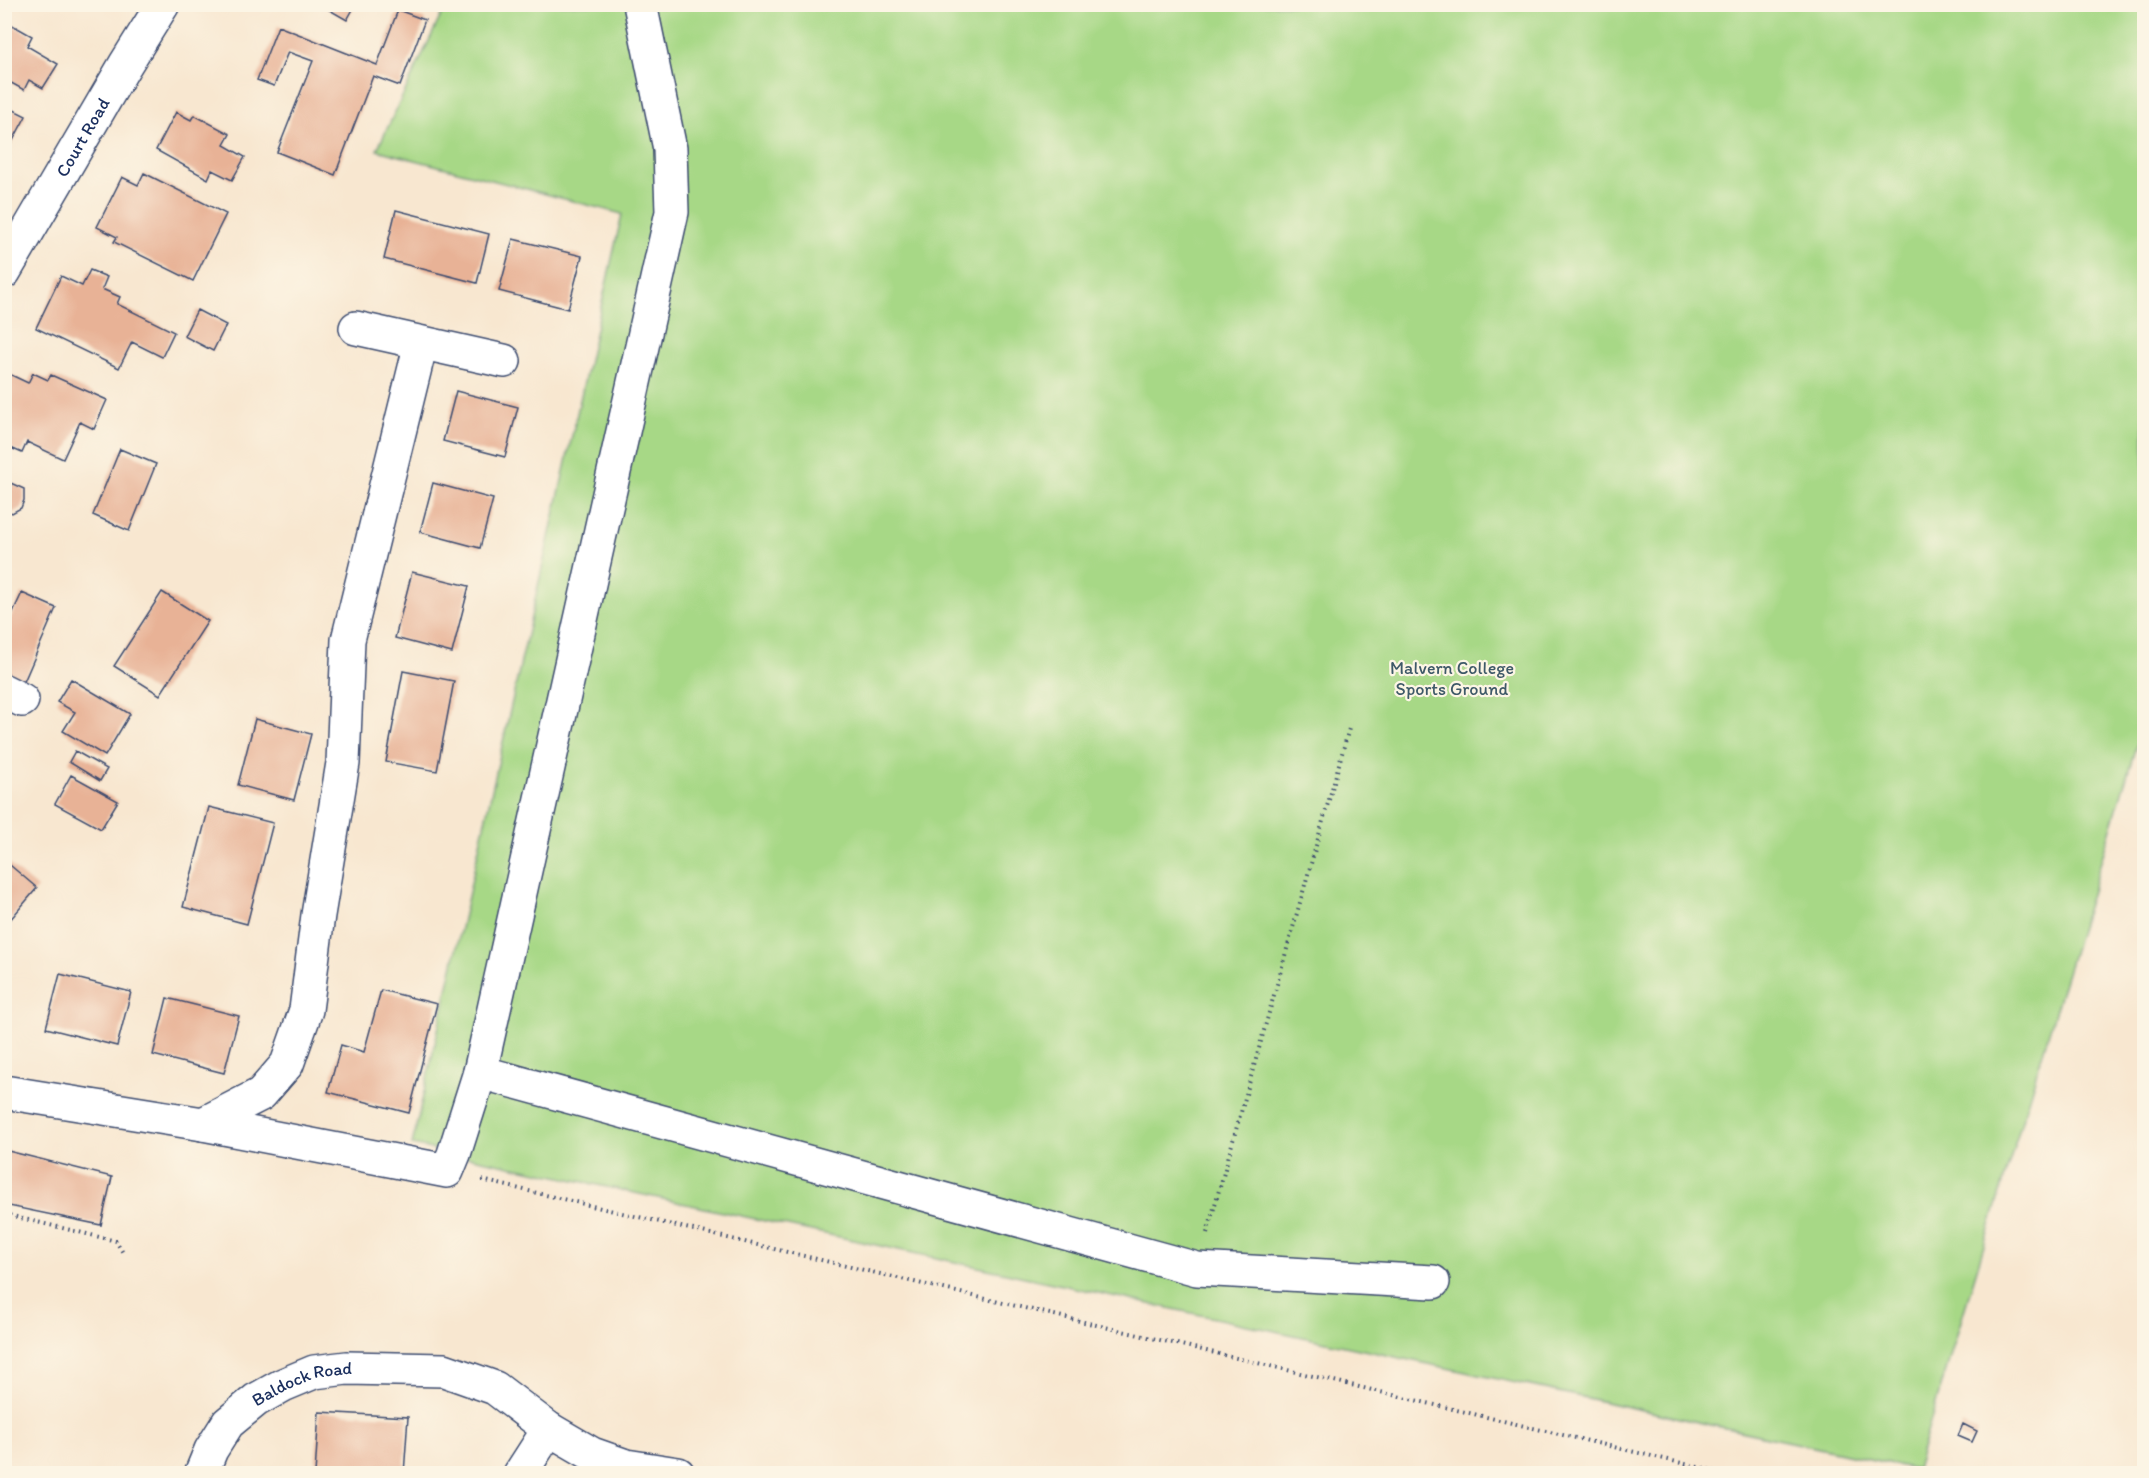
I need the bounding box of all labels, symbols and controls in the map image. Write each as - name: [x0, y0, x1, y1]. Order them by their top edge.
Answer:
- street label: Court Road: [51, 94, 115, 181]
- park label: Malvern College Sports Ground: [1390, 657, 1514, 700]
- street label: Baldock Road: [248, 1357, 353, 1411]

